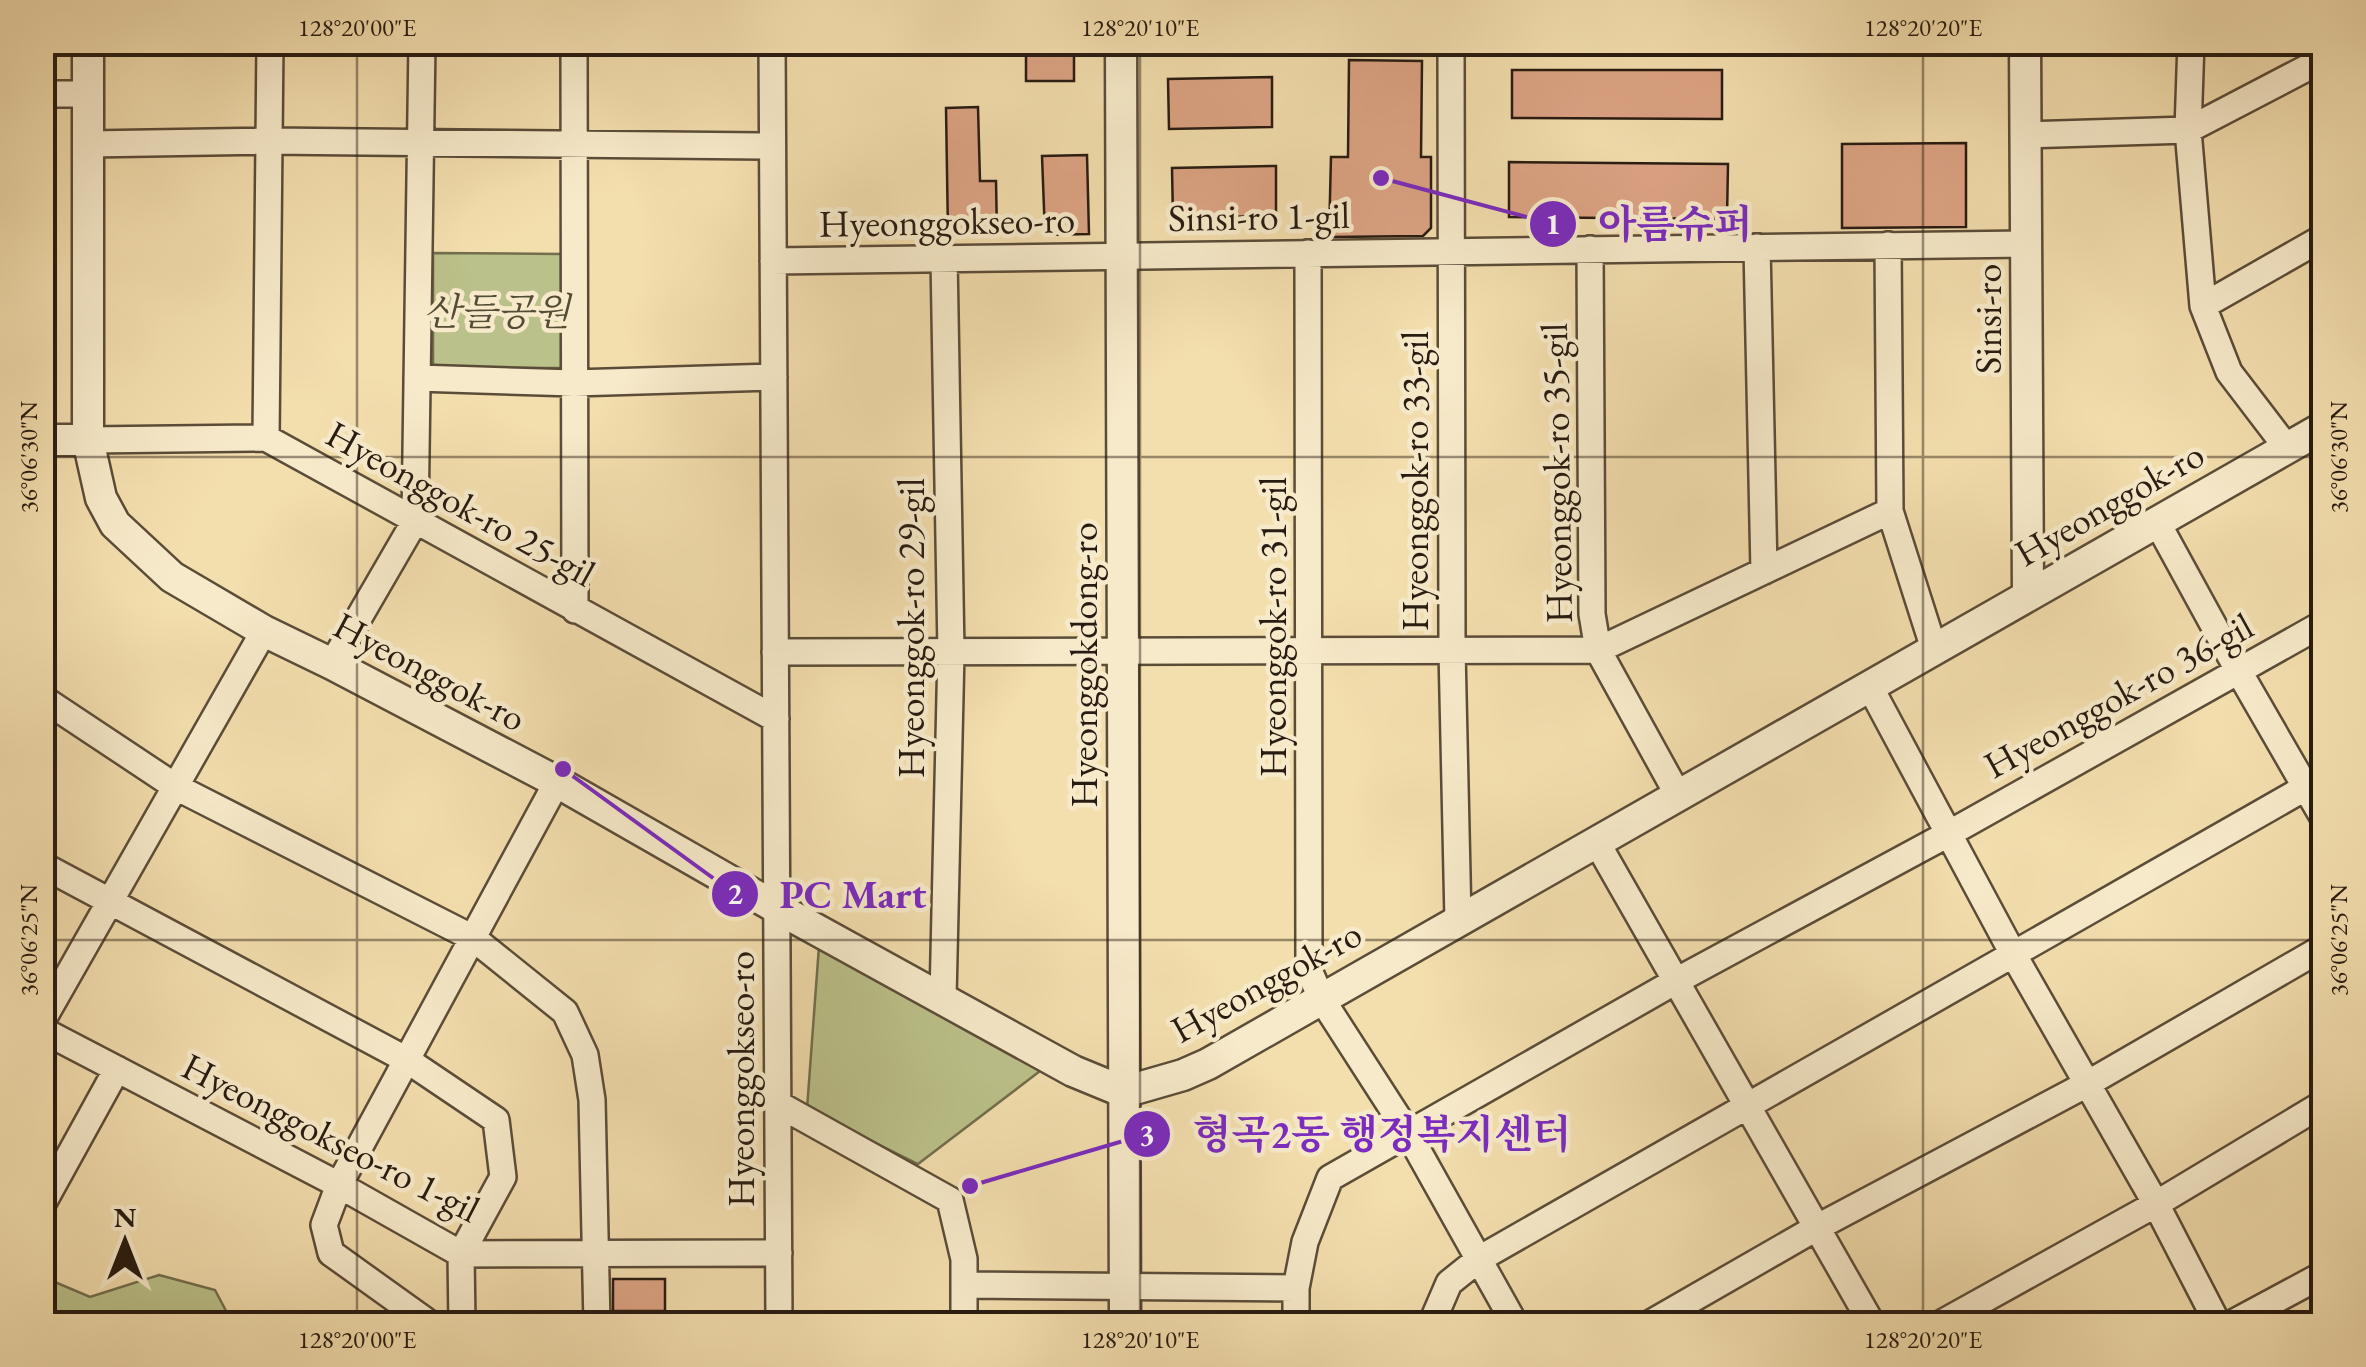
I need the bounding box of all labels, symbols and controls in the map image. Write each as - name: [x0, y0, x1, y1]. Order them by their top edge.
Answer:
- text: 128°20'00"E: [298, 11, 416, 43]
- text: 128°20'10"E: [1081, 11, 1199, 43]
- text: 128°20'20"E: [1864, 11, 1982, 43]
- callout: 아름슈퍼: [1528, 189, 1773, 259]
- street label: Sinsi-ro 1-gil: [1168, 190, 1350, 242]
- street label: Hyeonggokseo-ro: [818, 194, 1076, 248]
- text: 아름슈퍼: [1598, 198, 1752, 250]
- text: 1: [1545, 204, 1561, 243]
- street label: Sinsi-ro: [1963, 264, 2012, 374]
- park label: 산들공원: [424, 287, 573, 336]
- street label: Hyeonggok-ro 35-gil: [1529, 322, 1583, 624]
- street label: Hyeonggok-ro 33-gil: [1390, 331, 1439, 631]
- text: 36°06'30"N: [12, 401, 44, 513]
- text: 36°06'30"N: [2322, 401, 2354, 513]
- street label: Hyeonggok-ro 25-gil: [318, 409, 604, 597]
- street label: Hyeonggok-ro: [2005, 429, 2213, 577]
- street label: Hyeonggok-ro 31-gil: [1248, 477, 1297, 777]
- street label: Hyeonggok-ro 29-gil: [886, 478, 935, 778]
- street label: Hyeonggokdong-ro: [1059, 522, 1108, 808]
- street label: Hyeonggok-ro: [325, 600, 535, 742]
- street label: Hyeonggok-ro 36-gil: [1975, 601, 2261, 789]
- callout: PC Mart: [710, 859, 947, 929]
- text: PC Mart: [779, 868, 927, 920]
- text: 2: [727, 874, 743, 913]
- text: 36°06'25"N: [12, 884, 44, 996]
- text: 36°06'25"N: [2322, 884, 2354, 996]
- street label: Hyeonggok-ro: [1162, 908, 1370, 1054]
- street label: Hyeonggokseo-ro: [716, 951, 765, 1207]
- street label: Hyeonggokseo-ro 1-gil: [174, 1041, 488, 1233]
- callout: 형곡2동 행정복지센터: [1122, 1099, 1591, 1169]
- text: 형곡2동 행정복지센터: [1193, 1108, 1571, 1160]
- text: 3: [1139, 1115, 1155, 1154]
- north arrow: [75, 1192, 175, 1292]
- text: N: [114, 1199, 137, 1235]
- text: 128°20'00"E: [298, 1323, 416, 1355]
- text: 128°20'10"E: [1081, 1323, 1199, 1355]
- text: 128°20'20"E: [1864, 1323, 1982, 1355]

